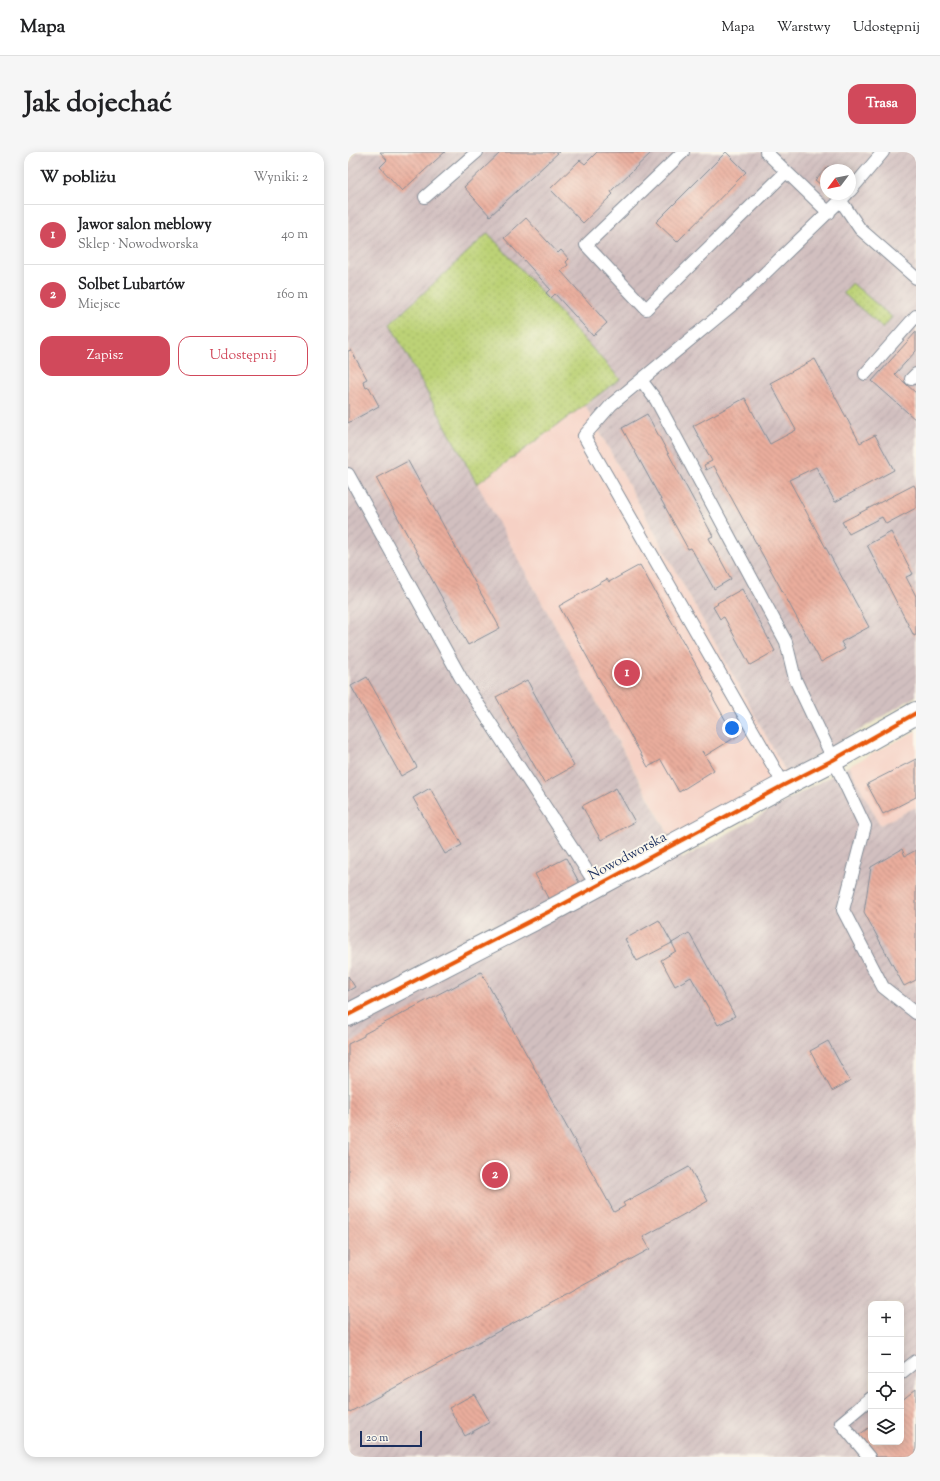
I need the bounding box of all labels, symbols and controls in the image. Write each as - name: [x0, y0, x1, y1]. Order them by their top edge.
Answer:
- text: Mapa: [20, 14, 65, 41]
- text: Mapa: [721, 18, 755, 38]
- text: Warstwy: [777, 18, 831, 38]
- text: Udostępnij: [853, 18, 920, 38]
- text: Jak dojechać: [24, 84, 172, 124]
- button: Trasa: [848, 84, 916, 124]
- north arrow: [820, 164, 856, 200]
- text: W pobliżu: [40, 166, 116, 190]
- text: Wyniki: 2: [253, 169, 308, 187]
- text: Jawor salon meblowy: [78, 215, 212, 236]
- text: 1: [51, 226, 55, 244]
- text: 40 m: [281, 226, 308, 244]
- text: Sklep · Nowodworska: [78, 236, 198, 254]
- text: Solbet Lubartów: [78, 275, 185, 296]
- text: 2: [50, 286, 56, 304]
- text: 160 m: [277, 286, 308, 304]
- text: Miejsce: [78, 296, 120, 314]
- button: Zapisz: [40, 336, 170, 376]
- button: Udostępnij: [178, 336, 308, 376]
- pin: 1: [614, 658, 640, 688]
- your location: [722, 718, 742, 738]
- street label: Nowodworska: [585, 828, 671, 886]
- pin: 2: [482, 1160, 508, 1190]
- map controls: [868, 1301, 904, 1445]
- button: +: [868, 1301, 904, 1337]
- button: −: [868, 1337, 904, 1373]
- button: locate: [868, 1373, 904, 1409]
- button: layers: [868, 1409, 904, 1445]
- scale bar: [360, 1429, 422, 1448]
- text: 20 m: [366, 1430, 388, 1446]

